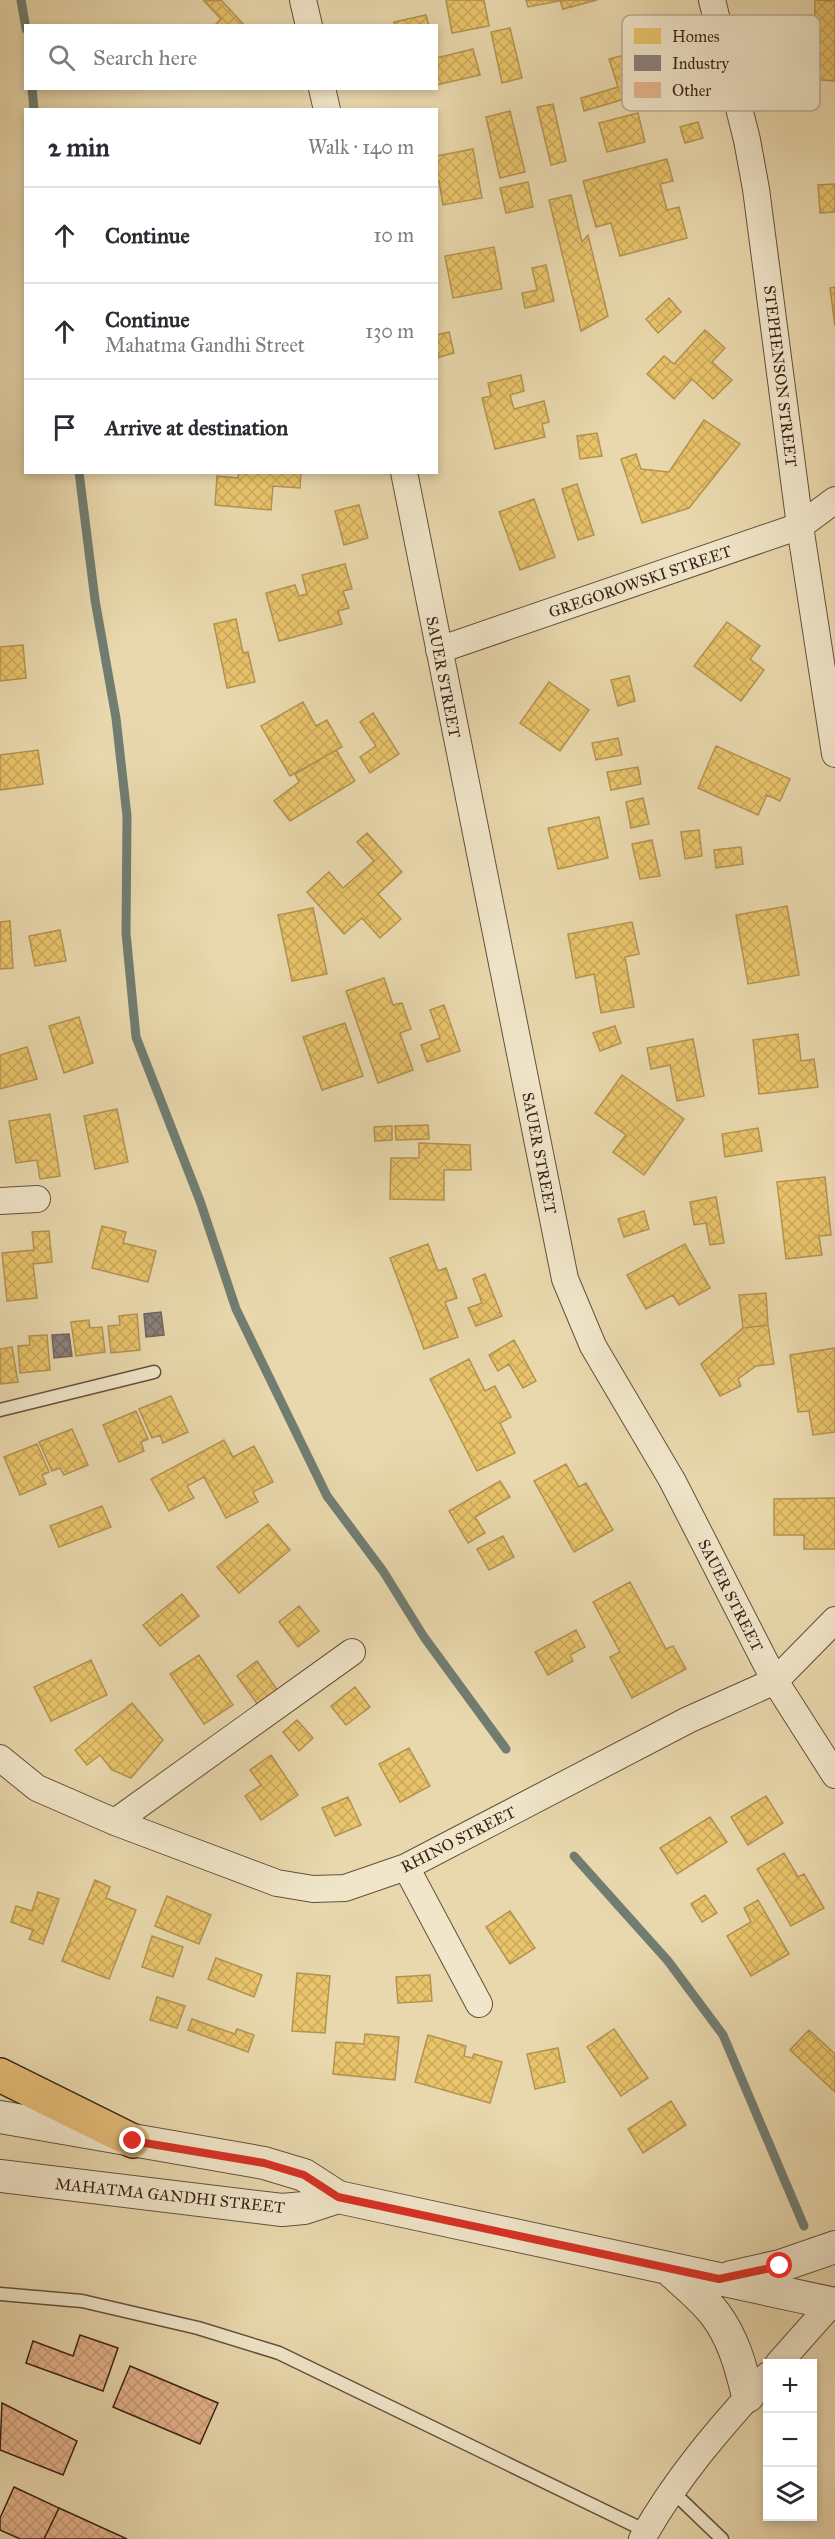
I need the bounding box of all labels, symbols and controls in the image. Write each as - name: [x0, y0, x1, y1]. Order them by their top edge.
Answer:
- legend: [622, 15, 820, 111]
- search box: [24, 24, 438, 90]
- text: Homes: [672, 27, 720, 46]
- icon: search: [45, 41, 78, 74]
- text: Search here: [93, 44, 197, 71]
- text: Industry: [672, 54, 730, 73]
- text: Other: [672, 81, 711, 100]
- text: 2 min: [48, 131, 109, 163]
- text: Walk · 140 m: [308, 135, 414, 159]
- icon: ahead: [48, 219, 81, 252]
- text: Continue: [105, 222, 190, 249]
- text: 10 m: [373, 223, 414, 247]
- street label: STEPHENSON STREET: [760, 284, 801, 468]
- text: Continue: [105, 306, 190, 333]
- icon: ahead: [48, 315, 81, 348]
- text: 130 m: [365, 319, 414, 343]
- text: Mahatma Gandhi Street: [105, 333, 305, 357]
- icon: arrive: [48, 411, 81, 444]
- text: Arrive at destination: [105, 414, 288, 441]
- street label: GREGOROWSKI STREET: [546, 541, 734, 622]
- street label: SAUER STREET: [422, 615, 465, 740]
- street label: SAUER STREET: [518, 1091, 561, 1216]
- street label: SAUER STREET: [694, 1536, 767, 1655]
- street label: RHINO STREET: [398, 1802, 519, 1877]
- route end: [119, 2127, 145, 2153]
- street label: MAHATMA GANDHI STREET: [54, 2174, 286, 2217]
- route start: [766, 2252, 792, 2278]
- map controls: [763, 2359, 817, 2521]
- button: +: [763, 2359, 817, 2413]
- button: −: [763, 2413, 817, 2467]
- button: layers: [763, 2467, 817, 2521]

